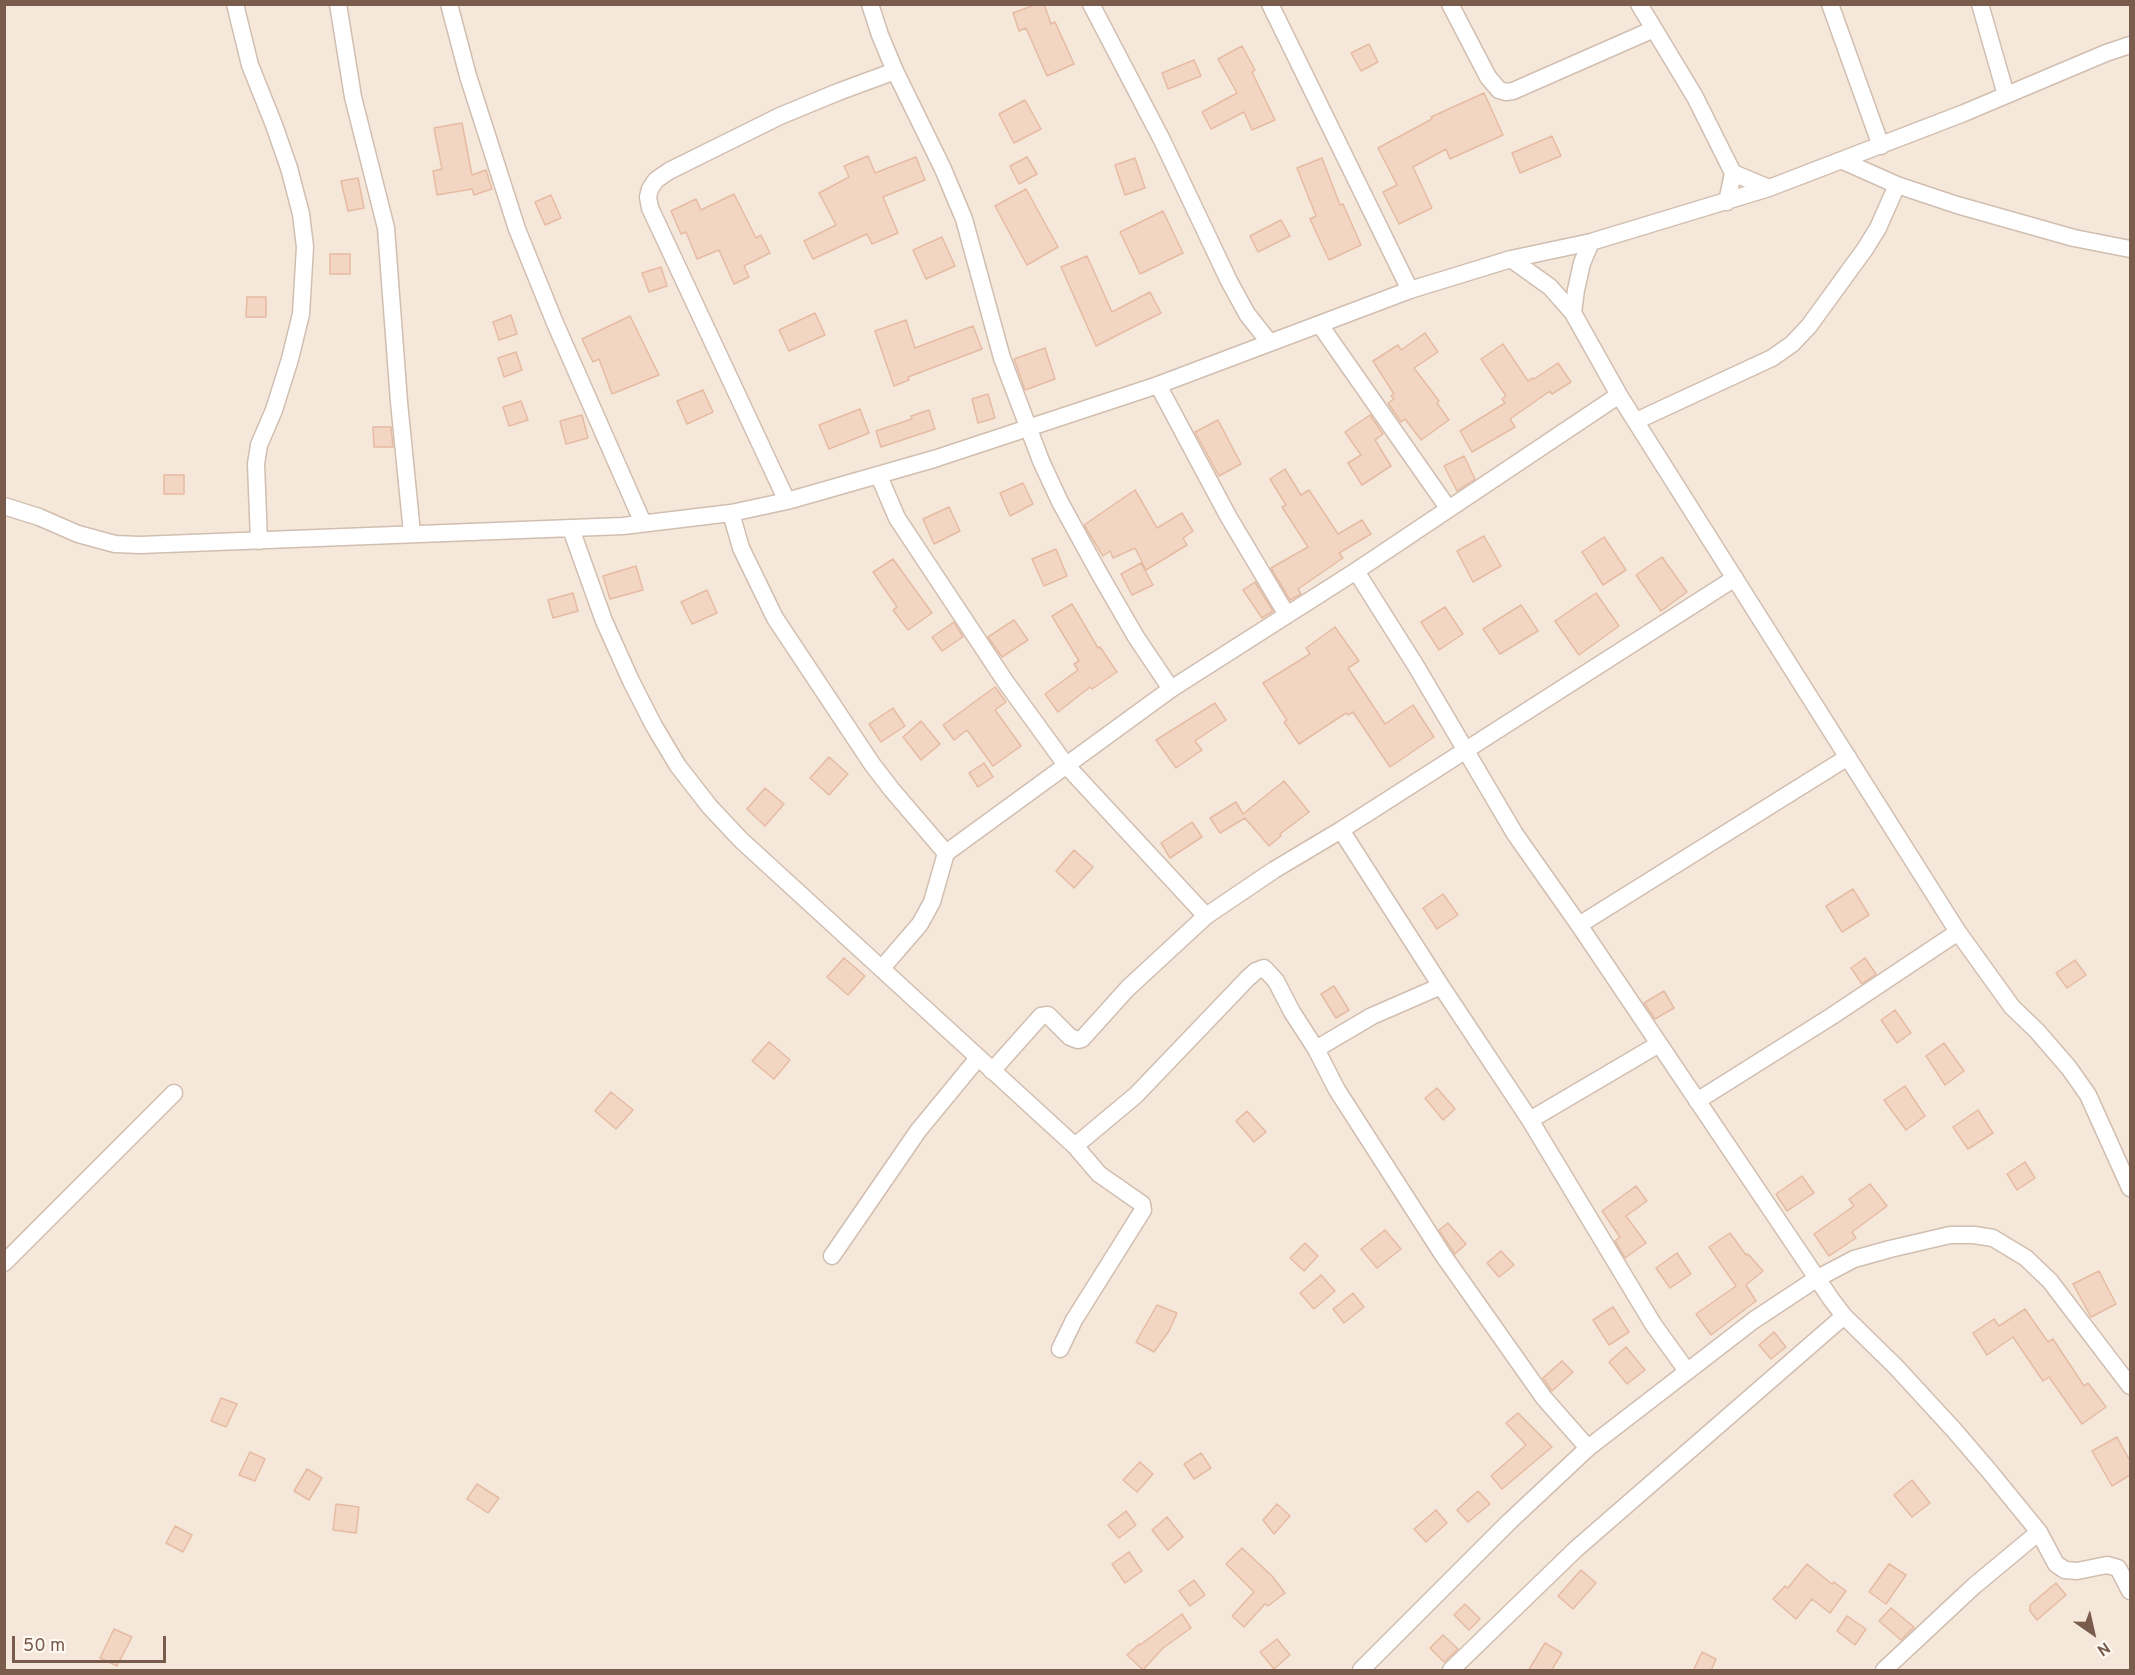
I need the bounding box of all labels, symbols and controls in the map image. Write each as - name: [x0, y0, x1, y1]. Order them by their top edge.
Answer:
- north arrow: [2063, 1603, 2123, 1663]
- scale bar: [15, 1624, 170, 1662]
- text: 50 m: [23, 1635, 65, 1658]
- text: N: [2093, 1636, 2113, 1659]

